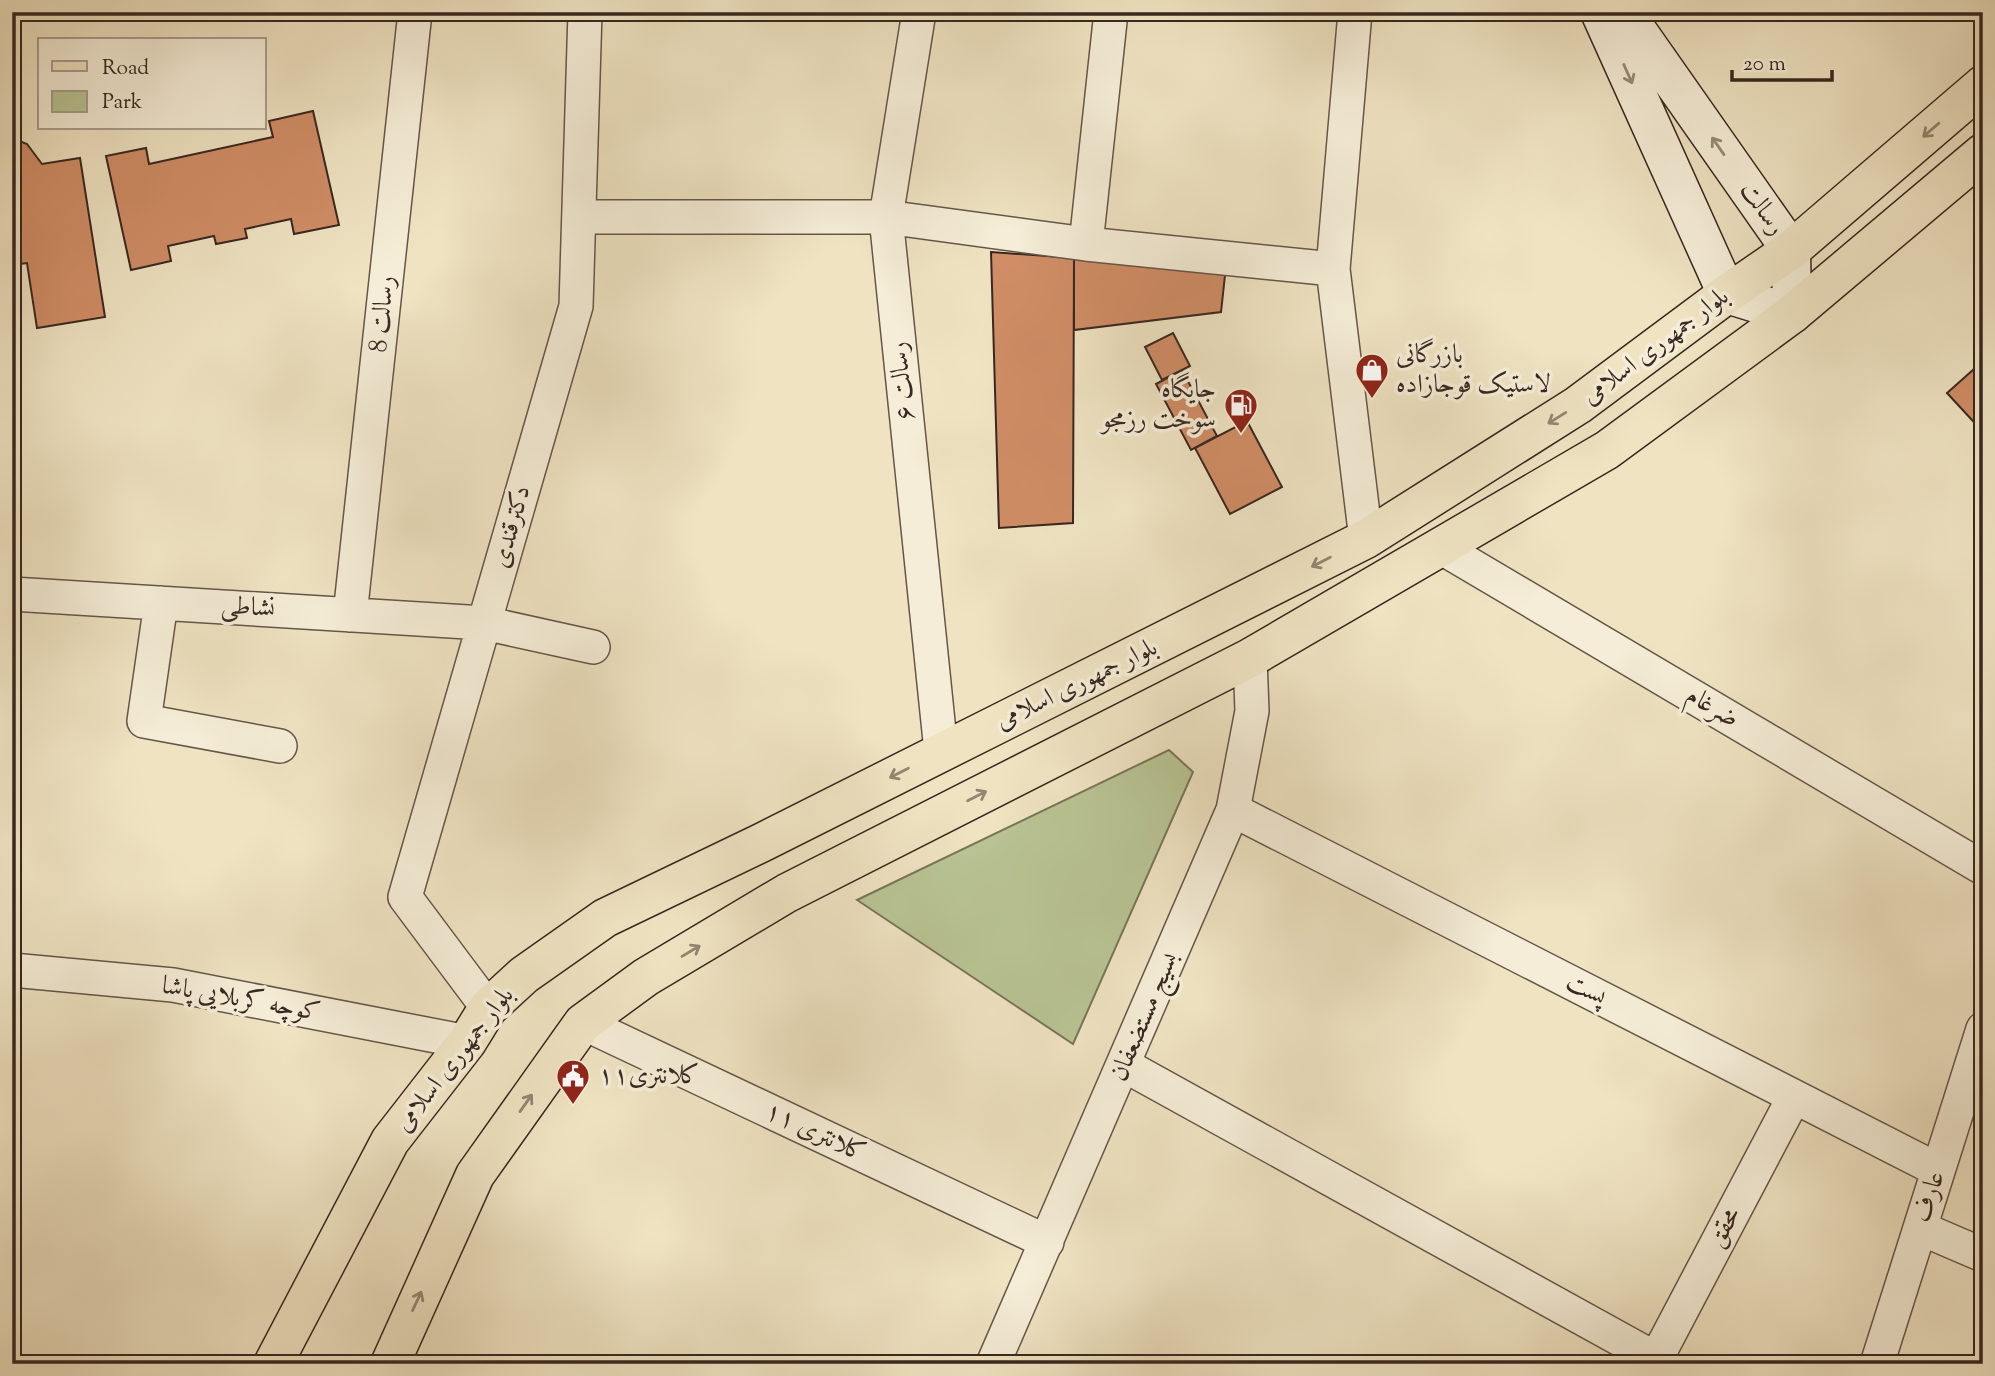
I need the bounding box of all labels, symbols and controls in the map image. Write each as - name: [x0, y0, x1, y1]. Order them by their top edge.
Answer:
- legend: [38, 38, 266, 130]
- scale bar: [1732, 38, 1832, 82]
- text: 20 m: [1743, 50, 1786, 80]
- text: Road: [102, 54, 149, 84]
- one-way arrow: [1622, 63, 1635, 85]
- text: Park: [102, 88, 143, 118]
- one-way arrow: [1922, 122, 1940, 138]
- one-way arrow: [1711, 137, 1725, 156]
- street label: رسالت: [1730, 174, 1794, 244]
- street label: رسالت 8: [361, 274, 405, 354]
- street label: بلوار جمهوری اسلامی: [1575, 279, 1737, 415]
- place label: بازرگانی لاستیک قوجازاده: [1396, 337, 1551, 404]
- street label: رسالت ۶: [880, 340, 926, 422]
- shop icon: بازرگانی لاستیک قوجازاده: [1353, 351, 1391, 400]
- place label: جایگاه سوخت رزمجو: [1098, 372, 1216, 439]
- fuel station icon: جایگاه سوخت رزمجو: [1222, 386, 1260, 435]
- one-way arrow: [1548, 412, 1568, 426]
- street label: دکترقندی: [483, 481, 541, 573]
- one-way arrow: [1312, 556, 1332, 570]
- street label: نشاطی: [220, 588, 276, 628]
- street label: بلوار جمهوری اسلامی: [990, 630, 1164, 740]
- street label: ضرغام: [1677, 678, 1746, 740]
- one-way arrow: [889, 766, 909, 780]
- one-way arrow: [966, 789, 987, 803]
- one-way arrow: [680, 944, 700, 958]
- street label: بسیج مستضعفان: [1101, 946, 1192, 1089]
- street label: پست: [1559, 964, 1614, 1016]
- street label: کوچه کربلایی پاشا: [159, 968, 323, 1032]
- street label: بلوار جمهوری اسلامی: [386, 979, 524, 1141]
- public building icon: کلانتری۱۱: [554, 1057, 592, 1106]
- place label: کلانتری۱۱: [598, 1058, 700, 1095]
- one-way arrow: [519, 1094, 533, 1113]
- street label: کلانتری ۱۱: [758, 1094, 872, 1172]
- street label: عارف: [1904, 1167, 1956, 1227]
- street label: محقق: [1699, 1201, 1751, 1255]
- one-way arrow: [411, 1291, 425, 1312]

